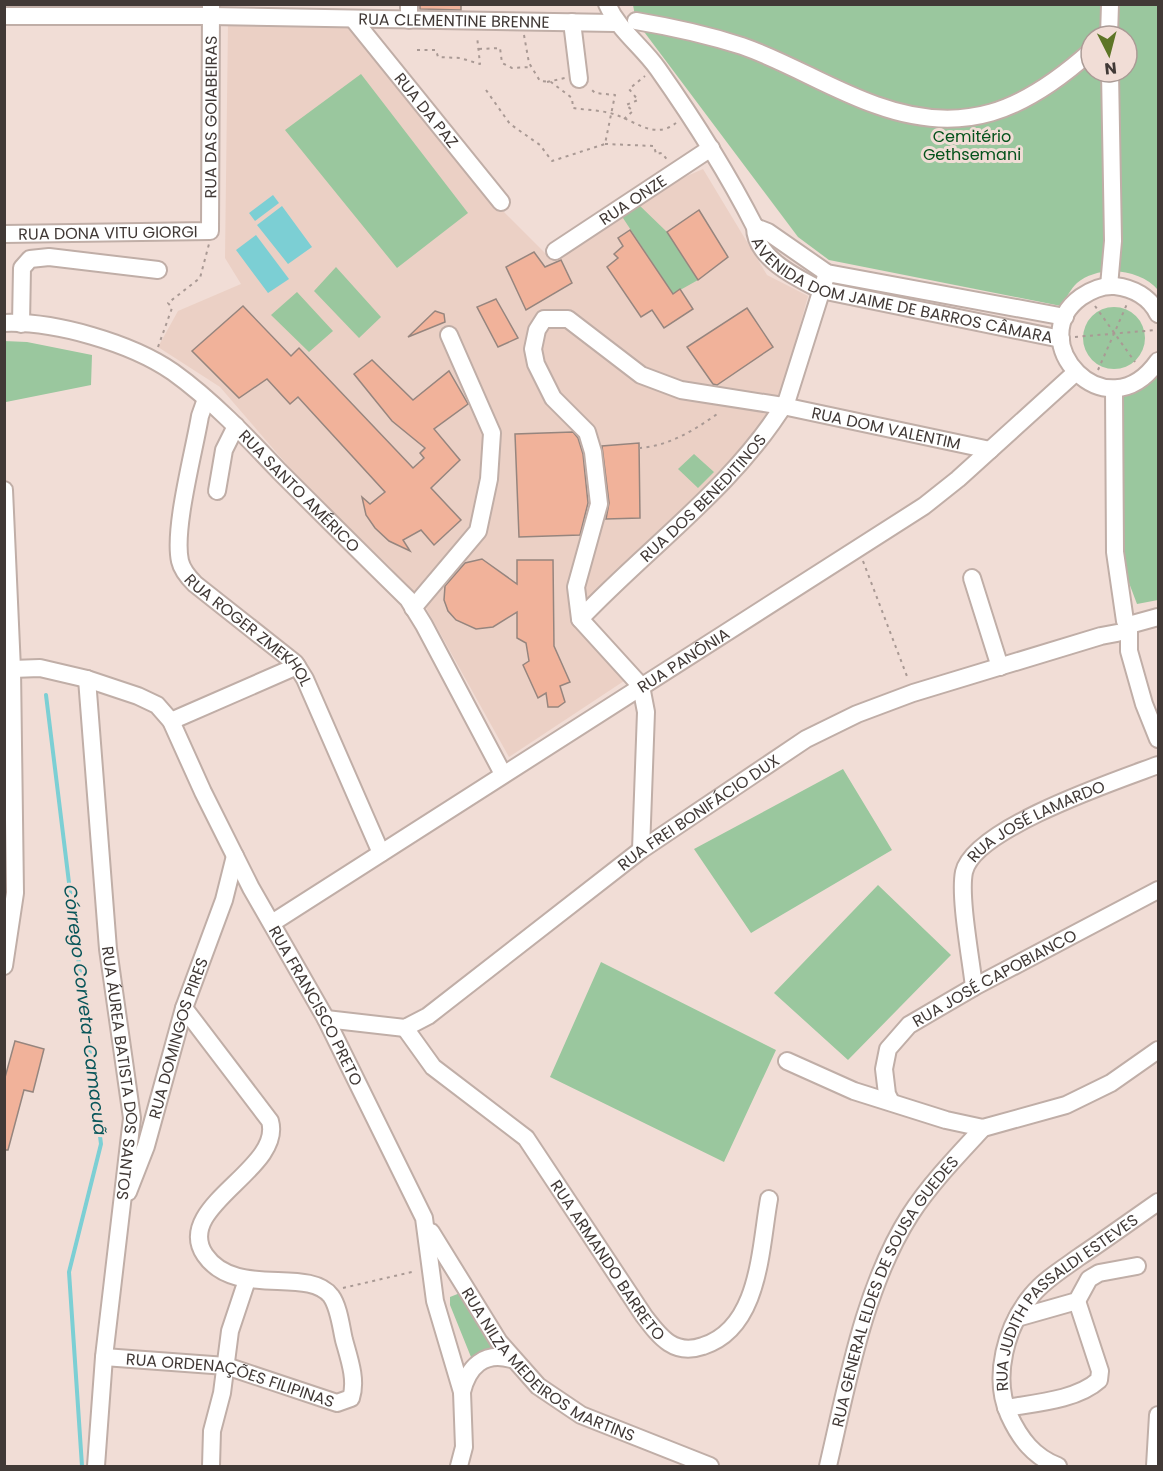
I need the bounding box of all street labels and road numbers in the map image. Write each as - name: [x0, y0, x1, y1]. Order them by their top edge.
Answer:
- street label: RUA CLEMENTINE BRENNE: [358, 8, 550, 34]
- street label: RUA DAS GOIABEIRAS: [199, 35, 223, 199]
- street label: RUA DA PAZ: [389, 68, 464, 153]
- street label: RUA ONZE: [595, 170, 671, 231]
- street label: RUA DONA VITU GIORGI: [18, 220, 198, 246]
- street label: AVENIDA DOM JAIME DE BARROS CÂMARA: [746, 233, 1055, 349]
- street label: RUA DOM VALENTIM: [809, 401, 963, 455]
- street label: RUA SANTO AMÉRICO: [233, 425, 365, 558]
- street label: RUA DOS BENEDITINOS: [635, 429, 772, 567]
- street label: RUA ROGER ZMEKHOL: [179, 569, 318, 690]
- street label: RUA PANÔNIA: [633, 622, 734, 699]
- street label: RUA FREI BONIFÁCIO DUX: [613, 749, 784, 876]
- street label: RUA JOSÉ LAMARDO: [962, 775, 1108, 867]
- street label: RUA FRANCISCO PRETO: [263, 922, 368, 1090]
- street label: RUA JOSÉ CAPOBIANCO: [908, 924, 1081, 1033]
- street label: RUA ÁUREA BATISTA DOS SANTOS: [96, 945, 144, 1201]
- street label: RUA DOMINGOS PIRES: [143, 954, 214, 1121]
- street label: RUA GENERAL ELDES DE SOUSA GUEDES: [826, 1151, 964, 1429]
- street label: RUA ARMANDO BARRETO: [545, 1175, 670, 1346]
- street label: RUA JUDITH PASSALDI ESTEVES: [990, 1208, 1143, 1392]
- street label: RUA NILZA MEDEIROS MARTINS: [456, 1283, 638, 1447]
- street label: RUA ORDENAÇÕES FILIPINAS: [125, 1348, 337, 1413]

